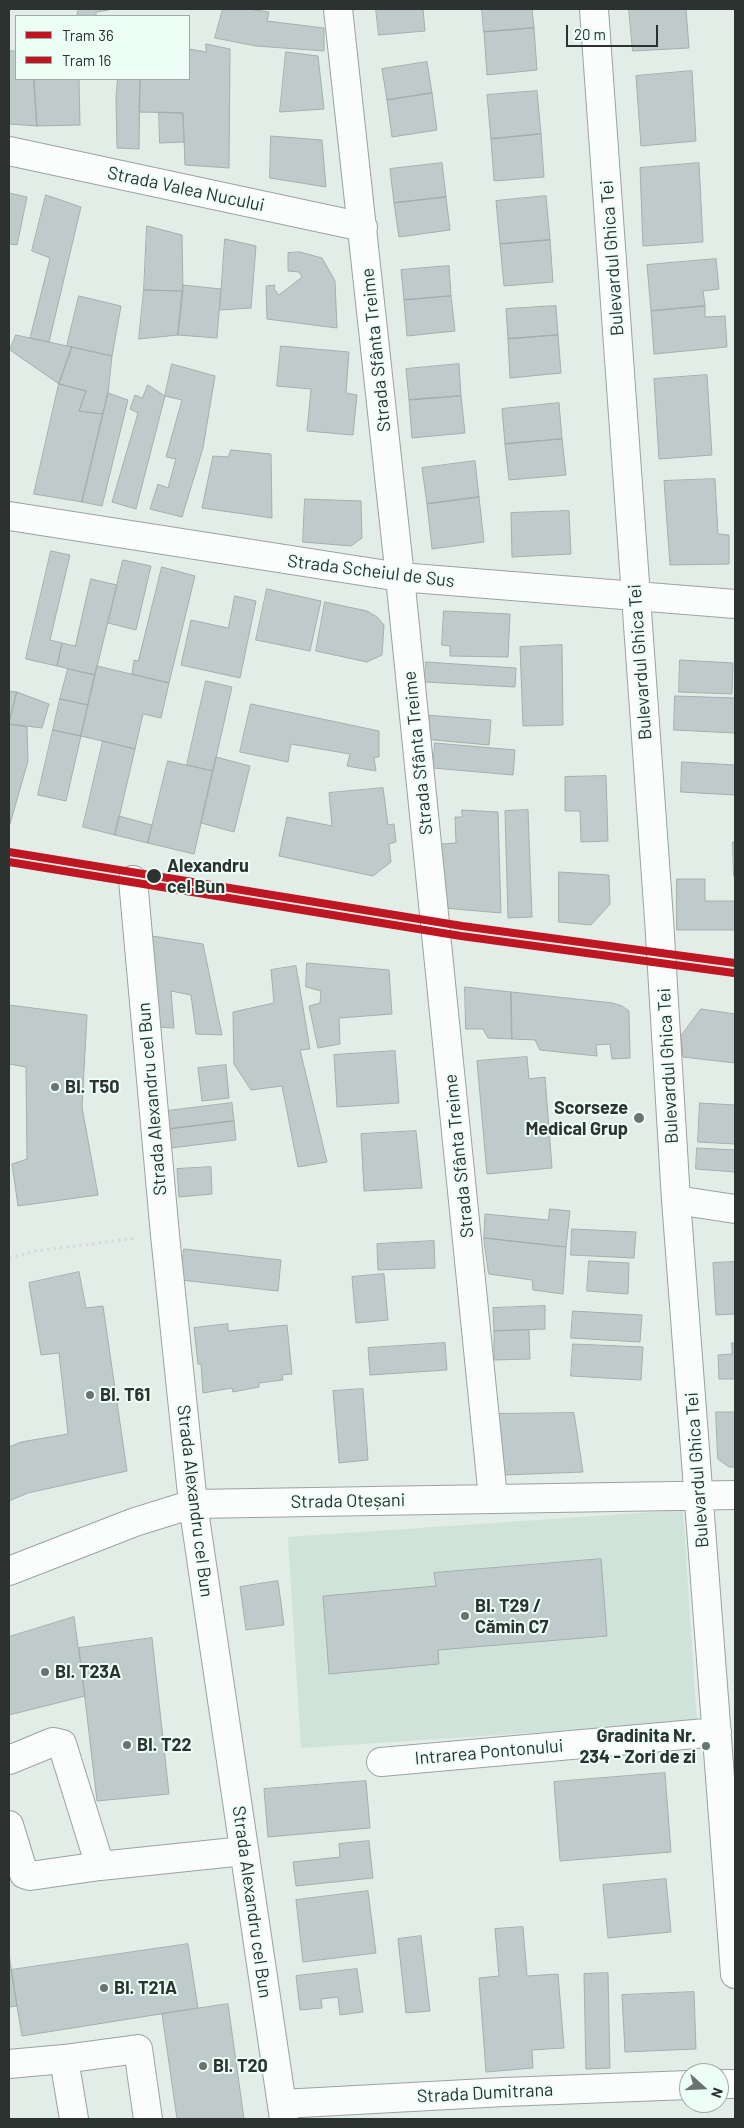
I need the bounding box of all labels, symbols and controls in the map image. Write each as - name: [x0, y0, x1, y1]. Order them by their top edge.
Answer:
- legend: [15, 15, 190, 80]
- scale bar: [569, 15, 662, 47]
- text: 20 m: [574, 25, 606, 43]
- text: Tram 36: [62, 26, 114, 44]
- text: Tram 16: [62, 51, 111, 69]
- street label: Strada Valea Nucului: [106, 162, 266, 216]
- street label: Bulevardul Ghica Tei: [596, 179, 628, 337]
- street label: Strada Sfânta Treime: [357, 267, 395, 433]
- street label: Strada Scheiul de Sus: [286, 550, 456, 592]
- street label: Bulevardul Ghica Tei: [624, 583, 656, 741]
- street label: Strada Sfânta Treime: [399, 670, 437, 836]
- place label: Alexandru cel Bun: [167, 855, 249, 898]
- marker: Alexandru cel Bun: [145, 867, 163, 885]
- street label: Bulevardul Ghica Tei: [653, 988, 683, 1144]
- street label: Strada Alexandru cel Bun: [133, 1002, 171, 1196]
- street label: Strada Sfânta Treime: [440, 1073, 478, 1239]
- place label: Bl. T50: [65, 1076, 120, 1098]
- marker: Bl. T50: [49, 1081, 61, 1093]
- place label: Scorseze Medical Grup: [525, 1097, 628, 1140]
- marker: Scorseze Medical Grup: [632, 1111, 646, 1125]
- place label: Bl. T61: [100, 1384, 150, 1406]
- marker: Bl. T61: [84, 1389, 96, 1401]
- street label: Bulevardul Ghica Tei: [681, 1391, 713, 1549]
- street label: Strada Alexandru cel Bun: [172, 1403, 218, 1599]
- street label: Strada Oteșani: [291, 1489, 405, 1513]
- place label: Bl. T29 / Cămin C7: [475, 1595, 548, 1638]
- marker: Bl. T29 / Cămin C7: [459, 1610, 471, 1622]
- place label: Bl. T23A: [55, 1661, 121, 1683]
- marker: Bl. T23A: [39, 1666, 51, 1678]
- place label: Gradinita Nr. 234 - Zori de zi: [579, 1725, 696, 1768]
- place label: Bl. T22: [137, 1734, 192, 1756]
- street label: Intrarea Pontonului: [414, 1735, 564, 1769]
- marker: Bl. T22: [121, 1739, 133, 1751]
- marker: Gradinita Nr. 234 - Zori de zi: [700, 1740, 712, 1752]
- street label: Strada Alexandru cel Bun: [228, 1805, 276, 1999]
- place label: Bl. T21A: [114, 1977, 177, 1999]
- marker: Bl. T21A: [98, 1982, 110, 1994]
- place label: Bl. T20: [213, 2055, 268, 2077]
- marker: Bl. T20: [197, 2060, 209, 2072]
- north arrow: [679, 2063, 729, 2113]
- street label: Strada Dumitrana: [416, 2079, 554, 2107]
- text: N: [708, 2086, 727, 2100]

